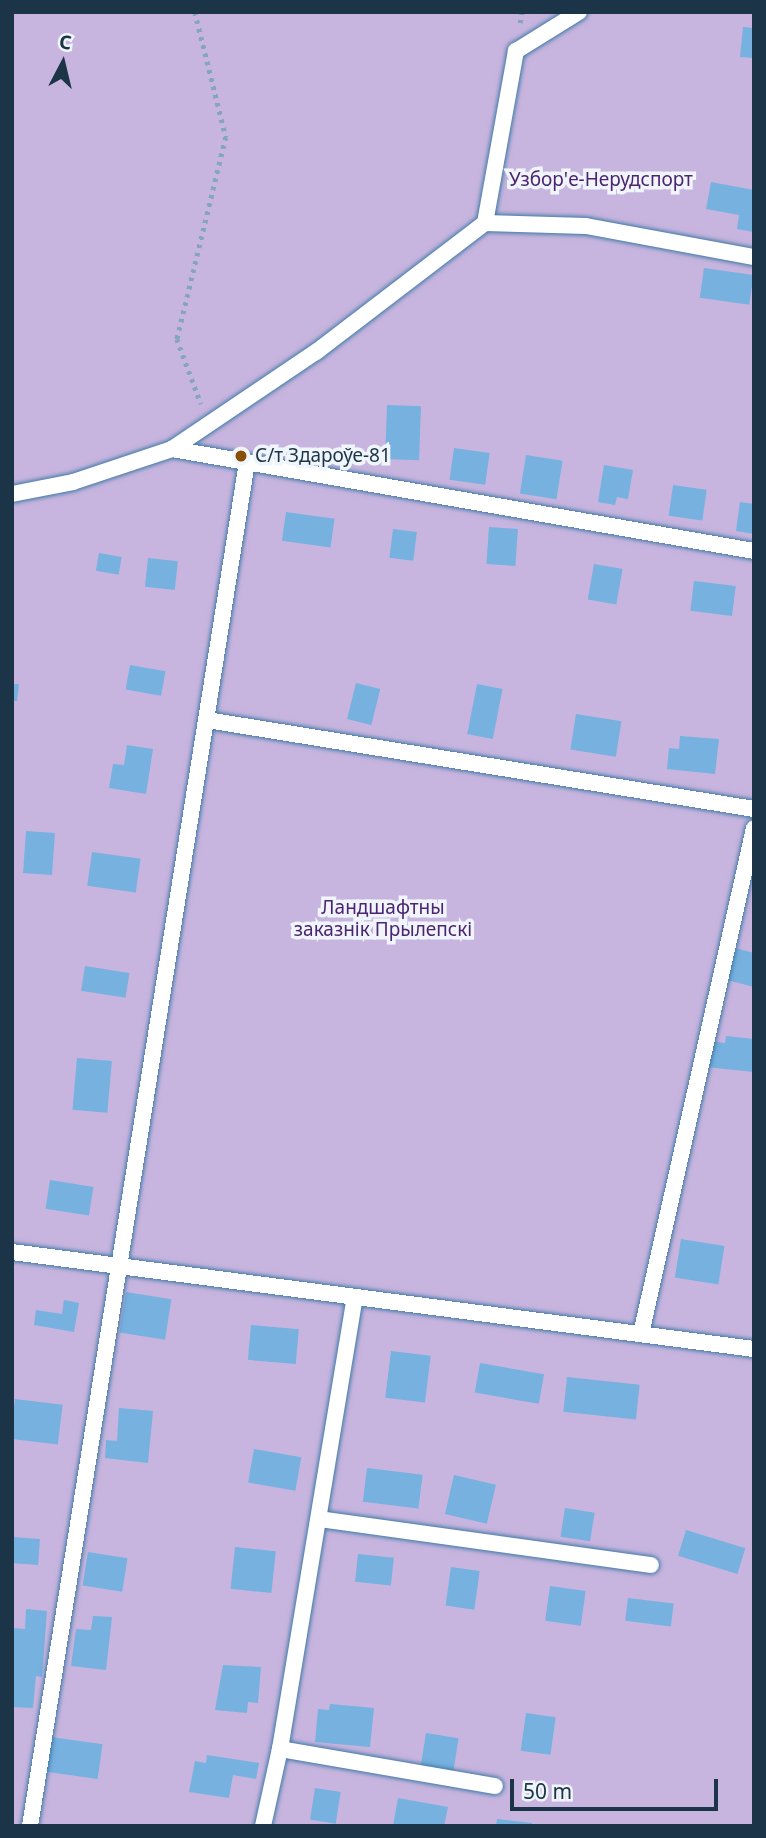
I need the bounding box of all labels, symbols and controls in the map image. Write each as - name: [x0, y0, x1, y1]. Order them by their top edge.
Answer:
- north arrow: [28, 28, 98, 98]
- text: С: [58, 29, 73, 56]
- park label: Узбор'е-Нерудспорт: [509, 169, 693, 191]
- place label: С/т Здароўе-81: [255, 445, 391, 467]
- marker: С/т Здароўе-81: [233, 448, 249, 464]
- park label: Ландшафтны заказнік Прылепскі: [294, 897, 472, 941]
- scale bar: [514, 1764, 722, 1808]
- text: 50 m: [523, 1777, 572, 1805]

